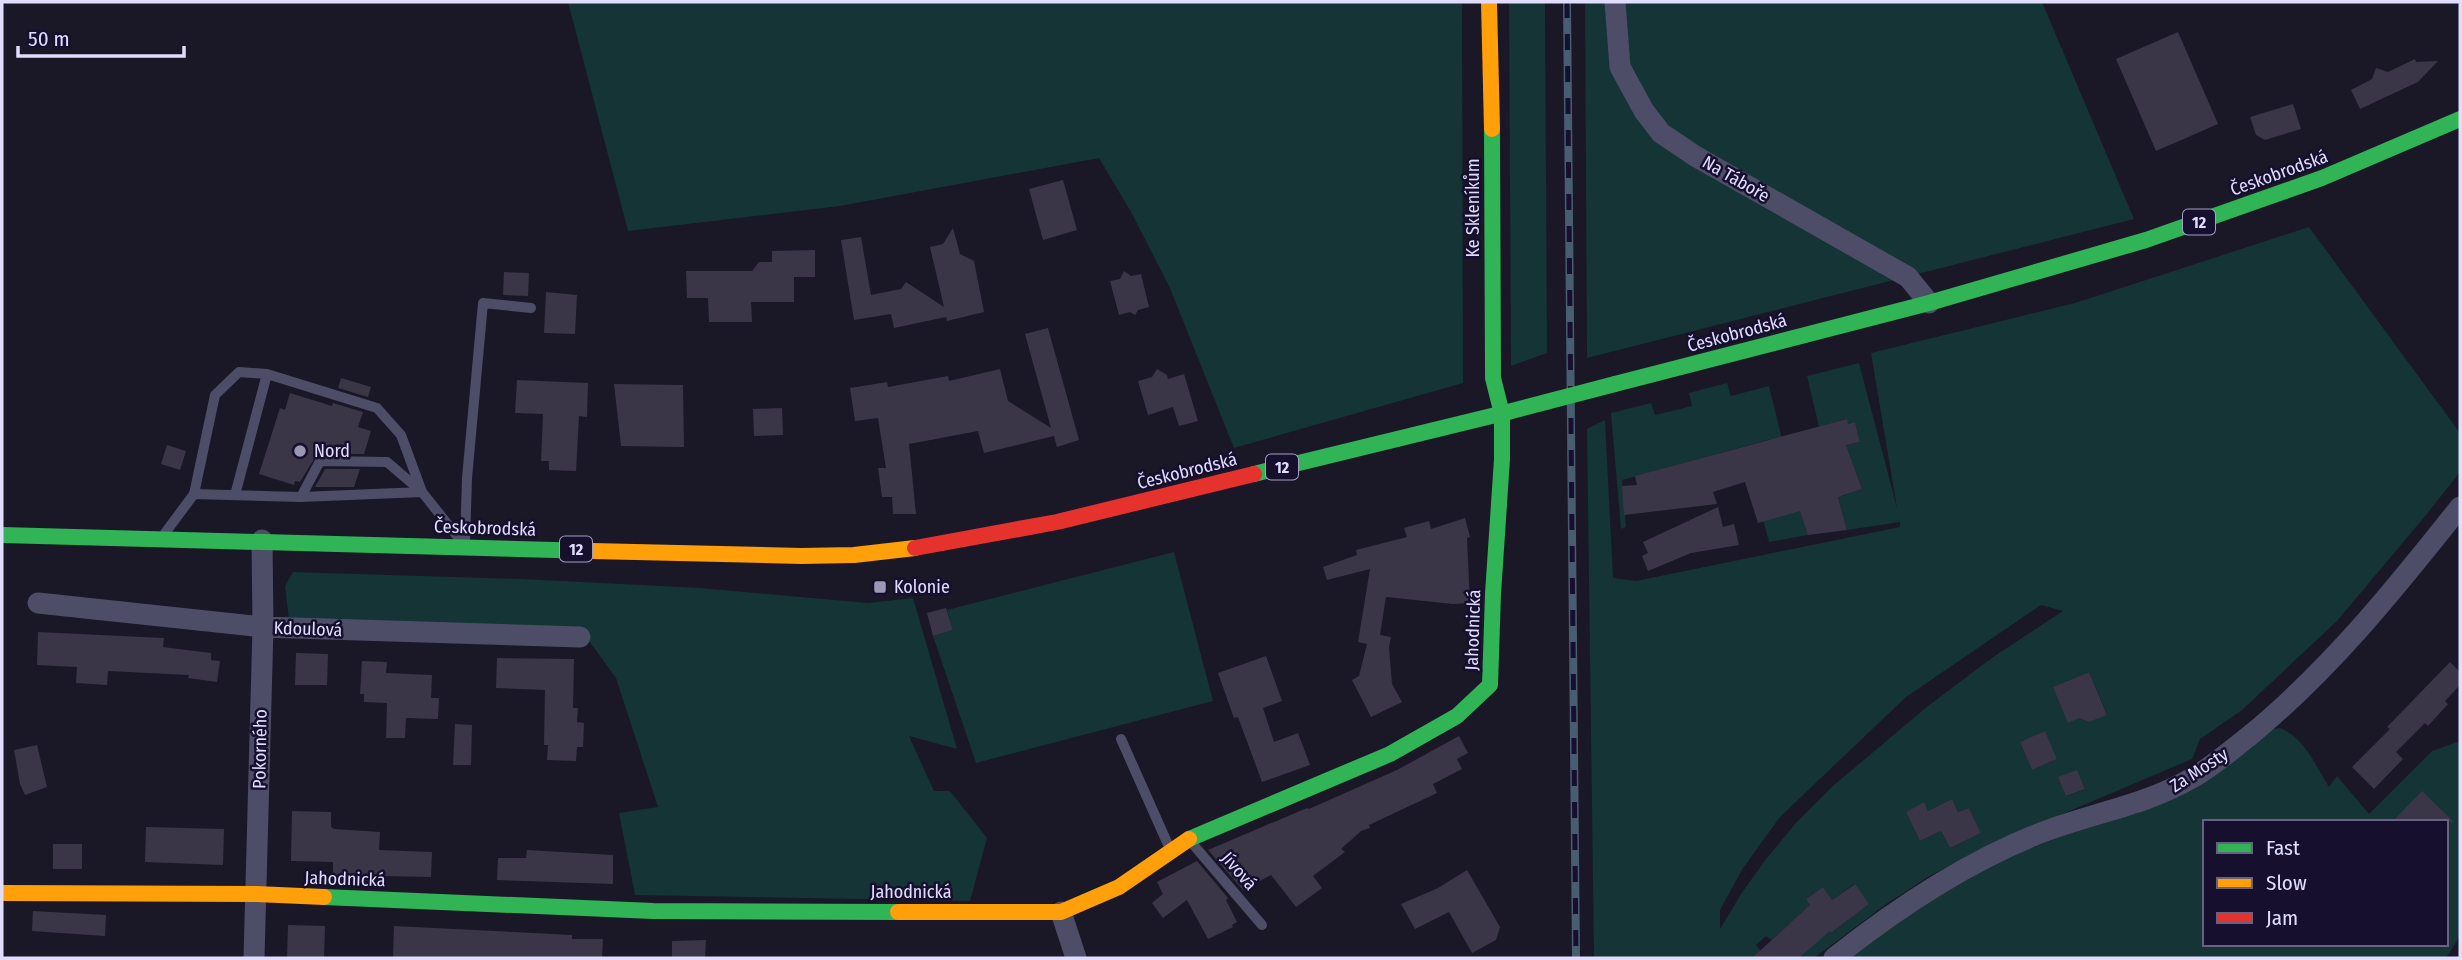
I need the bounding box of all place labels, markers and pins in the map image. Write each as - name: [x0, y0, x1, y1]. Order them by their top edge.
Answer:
- place label: Nord: [314, 440, 350, 462]
- marker: Nord: [292, 443, 308, 459]
- place label: Kolonie: [894, 576, 950, 598]
- marker: Kolonie: [872, 579, 888, 595]

